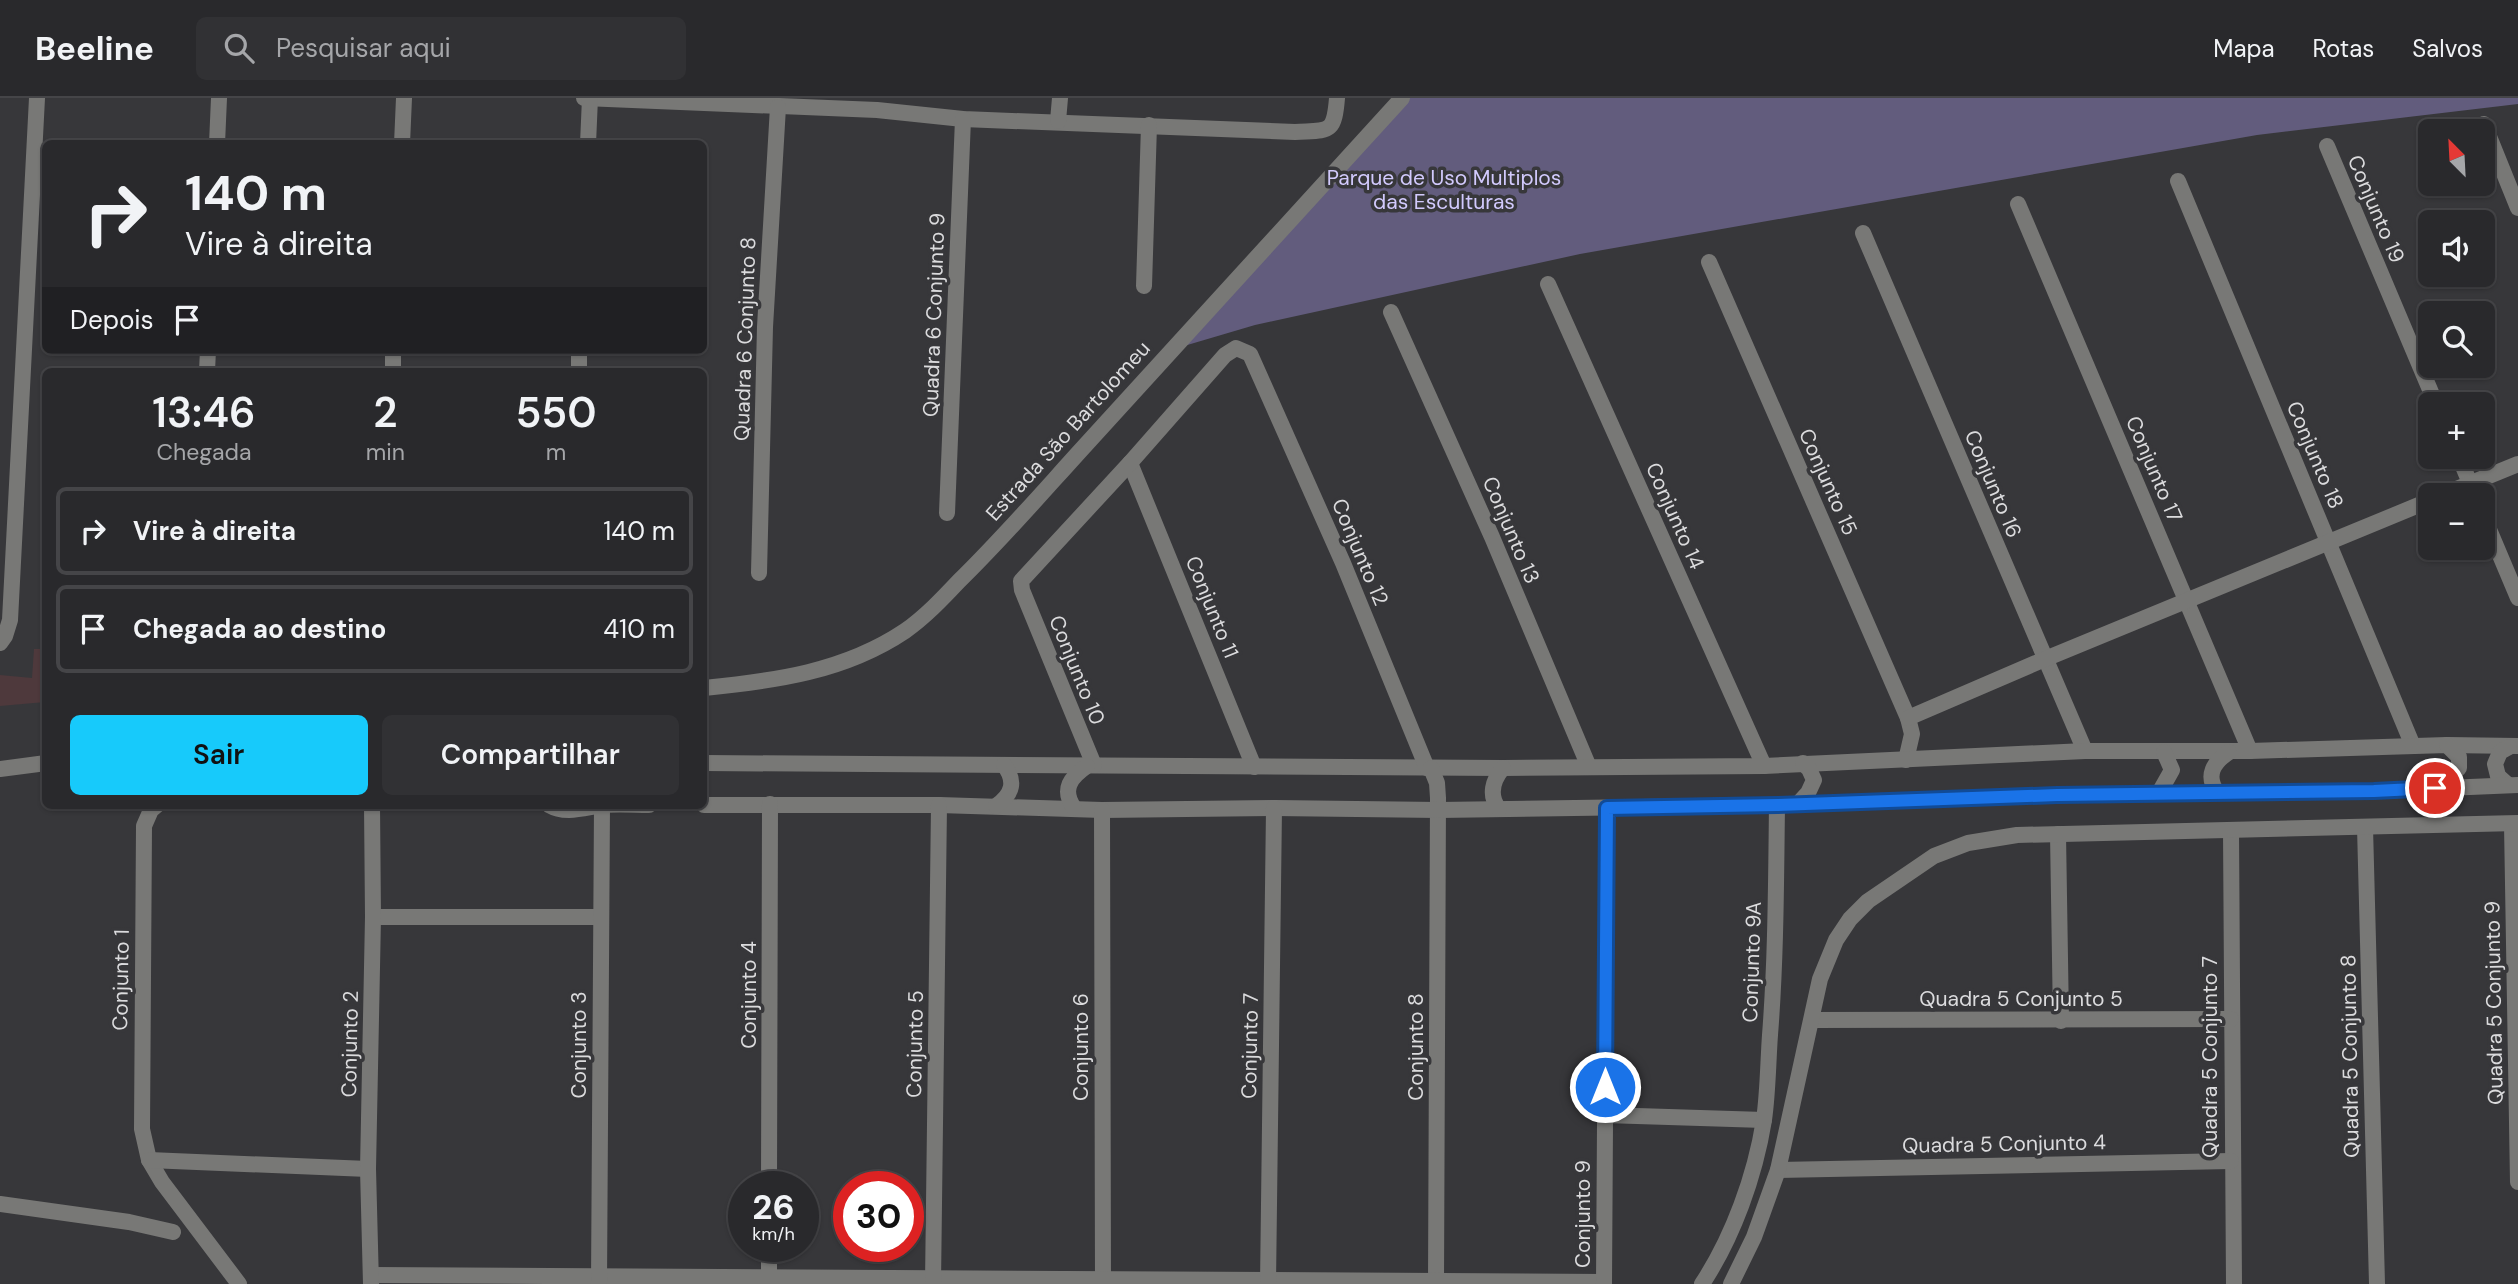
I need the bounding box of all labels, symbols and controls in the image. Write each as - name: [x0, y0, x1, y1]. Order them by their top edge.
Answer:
- search box: [196, 17, 686, 80]
- text: Beeline: [35, 27, 154, 70]
- icon: search: [220, 29, 258, 67]
- text: Pesquisar aqui: [276, 31, 451, 65]
- text: Mapa: [2213, 33, 2275, 64]
- text: Rotas: [2313, 33, 2374, 64]
- text: Salvos: [2412, 33, 2483, 64]
- north arrow: [2418, 119, 2496, 196]
- map controls: [2418, 119, 2495, 560]
- street label: Conjunto 19: [2341, 151, 2411, 267]
- text: 140 m: [185, 161, 327, 225]
- park label: Parque de Uso Multiplos das Esculturas: [1327, 164, 1561, 216]
- icon: right: [70, 168, 161, 259]
- button: sound: [2418, 210, 2495, 287]
- street label: Quadra 6 Conjunto 9: [916, 212, 952, 418]
- text: Vire à direita: [185, 223, 373, 265]
- street label: Quadra 6 Conjunto 8: [727, 237, 763, 441]
- icon: arrive: [168, 301, 206, 339]
- button: search: [2418, 301, 2495, 378]
- text: Depois: [70, 303, 154, 337]
- street label: Estrada São Bartolomeu: [980, 335, 1156, 527]
- text: 13:46: [152, 385, 256, 440]
- text: 2: [373, 385, 398, 440]
- text: 550: [515, 385, 597, 440]
- button: +: [2418, 392, 2495, 469]
- street label: Conjunto 18: [2280, 397, 2350, 513]
- street label: Conjunto 17: [2119, 412, 2189, 526]
- street label: Conjunto 15: [1792, 424, 1864, 540]
- street label: Conjunto 16: [1958, 426, 2028, 542]
- text: Chegada: [156, 437, 251, 467]
- text: min: [366, 437, 405, 467]
- text: m: [546, 437, 566, 467]
- street label: Conjunto 14: [1639, 458, 1711, 574]
- street label: Conjunto 13: [1476, 472, 1546, 588]
- button: −: [2418, 483, 2495, 560]
- street label: Conjunto 12: [1325, 494, 1395, 610]
- icon: right: [74, 512, 112, 550]
- text: Vire à direita: [133, 514, 296, 548]
- text: 140 m: [603, 514, 675, 548]
- street label: Conjunto 11: [1179, 552, 1245, 662]
- icon: arrive: [74, 610, 112, 648]
- street label: Conjunto 10: [1042, 611, 1112, 729]
- text: Chegada ao destino: [133, 612, 386, 646]
- text: 410 m: [603, 612, 675, 646]
- button: Sair: [70, 715, 368, 795]
- button: Compartilhar: [382, 715, 679, 795]
- pin: [2405, 758, 2465, 818]
- icon: arrive: [2416, 769, 2454, 807]
- street label: Conjunto 9A: [1736, 901, 1768, 1023]
- street label: Quadra 5 Conjunto 9: [2478, 901, 2510, 1105]
- street label: Conjunto 1: [106, 929, 136, 1031]
- street label: Conjunto 4: [735, 941, 763, 1049]
- street label: Quadra 5 Conjunto 8: [2334, 954, 2366, 1158]
- street label: Quadra 5 Conjunto 7: [2196, 956, 2224, 1158]
- street label: Quadra 5 Conjunto 5: [1919, 985, 2123, 1013]
- street label: Conjunto 2: [335, 990, 365, 1098]
- street label: Conjunto 5: [900, 990, 930, 1098]
- street label: Conjunto 3: [565, 991, 593, 1099]
- street label: Conjunto 6: [1067, 993, 1095, 1101]
- street label: Conjunto 7: [1235, 993, 1265, 1099]
- street label: Conjunto 8: [1402, 993, 1430, 1101]
- position arrow: [1568, 1050, 1642, 1124]
- street label: Quadra 5 Conjunto 4: [1902, 1128, 2106, 1160]
- street label: Conjunto 9: [1569, 1160, 1597, 1268]
- speed limit sign: 30: [833, 1171, 924, 1262]
- text: 26: [752, 1184, 795, 1230]
- text: km/h: [752, 1222, 795, 1246]

